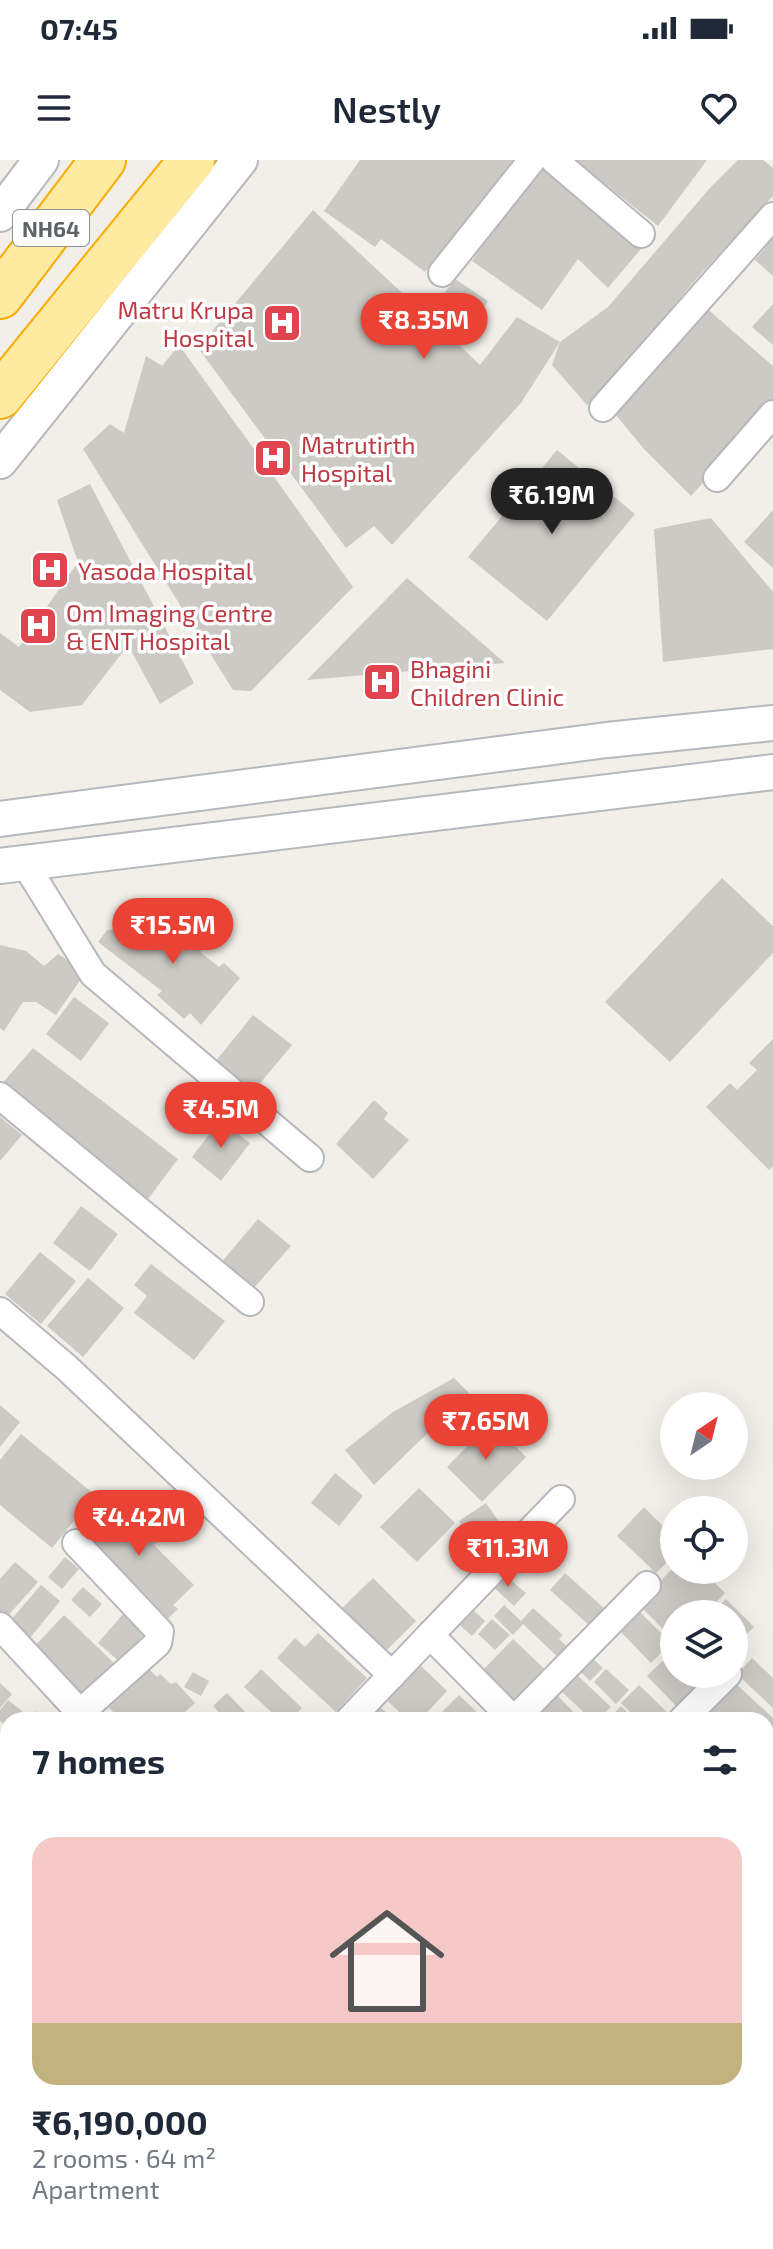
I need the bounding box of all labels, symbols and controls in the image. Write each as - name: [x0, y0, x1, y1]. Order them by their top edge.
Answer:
- text: 07:45: [40, 10, 118, 46]
- icon: menu: [32, 86, 76, 130]
- icon: heart: [697, 86, 741, 130]
- text: Nestly: [332, 87, 441, 130]
- road number: NH64: [13, 210, 89, 246]
- pin: ₹8.35M: [359, 293, 489, 361]
- place label: Matru Krupa Hospital: [117, 295, 254, 352]
- hospital icon: Matru Krupa Hospital: [261, 302, 303, 344]
- text: ₹8.35M: [379, 303, 469, 334]
- place label: Matrutirth Hospital: [301, 430, 415, 487]
- hospital icon: Matrutirth Hospital: [252, 437, 294, 479]
- pin: ₹6.19M: [487, 468, 617, 536]
- text: ₹6.19M: [509, 478, 595, 509]
- hospital icon: Yasoda Hospital: [29, 549, 71, 591]
- place label: Yasoda Hospital: [78, 556, 253, 585]
- place label: Om Imaging Centre & ENT Hospital: [66, 598, 273, 655]
- hospital icon: Om Imaging Centre & ENT Hospital: [17, 605, 59, 647]
- place label: Bhagini Children Clinic: [410, 654, 564, 711]
- hospital icon: Bhagini Children Clinic: [361, 661, 403, 703]
- pin: ₹15.5M: [108, 898, 238, 966]
- text: ₹15.5M: [130, 908, 216, 939]
- pin: ₹4.5M: [165, 1082, 277, 1150]
- text: ₹4.5M: [183, 1092, 259, 1123]
- north arrow: [660, 1392, 748, 1480]
- map controls: [660, 1392, 748, 1688]
- pin: ₹7.65M: [421, 1394, 551, 1462]
- text: ₹7.65M: [442, 1404, 530, 1435]
- pin: ₹4.42M: [74, 1490, 204, 1558]
- button: locate: [660, 1496, 748, 1584]
- text: ₹4.42M: [92, 1500, 186, 1531]
- pin: ₹11.3M: [443, 1521, 573, 1589]
- text: ₹11.3M: [467, 1531, 549, 1562]
- button: layers: [660, 1600, 748, 1688]
- icon: filters: [698, 1738, 742, 1782]
- text: 7 homes: [32, 1740, 165, 1781]
- icon: home: [315, 1889, 459, 2033]
- text: ₹6,190,000: [32, 2101, 208, 2142]
- text: 2 rooms · 64 m²: [32, 2142, 216, 2173]
- text: Apartment: [32, 2173, 160, 2204]

